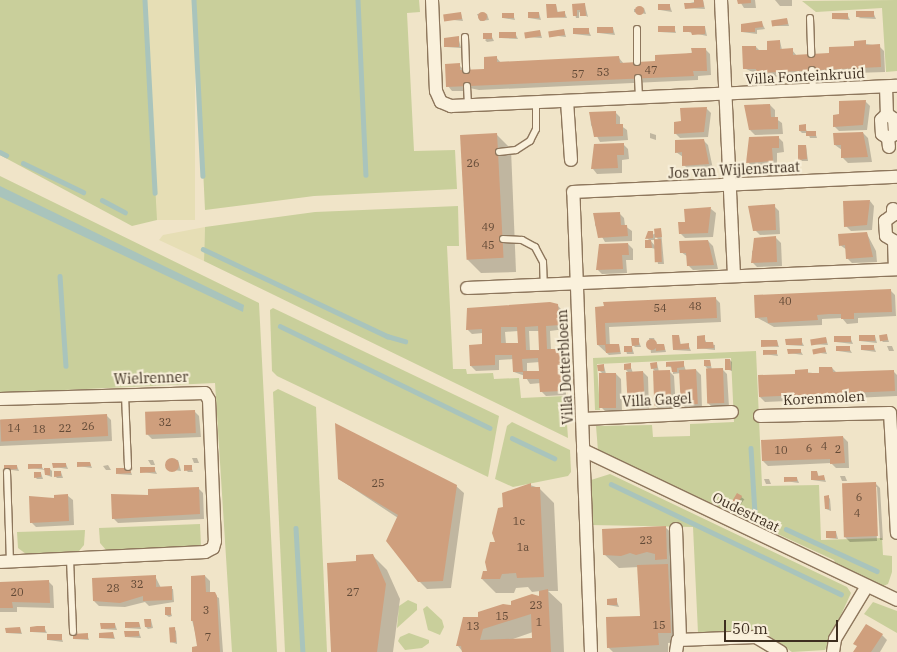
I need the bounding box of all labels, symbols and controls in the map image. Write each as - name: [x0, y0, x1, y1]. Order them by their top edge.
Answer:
- house number: 47: [644, 63, 658, 77]
- street label: Villa Fonteinkruid: [745, 64, 865, 88]
- house number: 53: [596, 65, 610, 79]
- house number: 57: [571, 67, 585, 81]
- house number: 26: [466, 156, 480, 170]
- street label: Jos van Wijlenstraat: [668, 158, 800, 182]
- house number: 49: [481, 220, 495, 234]
- house number: 45: [481, 238, 495, 252]
- house number: 40: [778, 294, 792, 308]
- house number: 48: [688, 299, 702, 313]
- house number: 54: [653, 301, 667, 315]
- street label: Villa Dotterbloem: [554, 309, 576, 425]
- street label: Wielrenner: [113, 368, 189, 388]
- street label: Korenmolen: [783, 387, 865, 409]
- street label: Villa Gagel: [622, 390, 692, 410]
- house number: 32: [158, 415, 172, 429]
- house number: 26: [81, 419, 95, 433]
- house number: 14: [7, 421, 21, 435]
- house number: 22: [58, 421, 72, 435]
- house number: 18: [32, 422, 46, 436]
- house number: 4: [821, 439, 827, 453]
- house number: 6: [806, 441, 812, 455]
- house number: 2: [835, 442, 841, 456]
- house number: 10: [774, 443, 788, 457]
- house number: 25: [371, 476, 385, 490]
- street label: Oudestraat: [710, 489, 782, 535]
- house number: 6: [856, 490, 862, 504]
- house number: 4: [854, 506, 860, 520]
- house number: 1c: [513, 514, 525, 528]
- house number: 23: [639, 533, 653, 547]
- house number: 1a: [517, 540, 529, 554]
- house number: 32: [130, 577, 144, 591]
- house number: 28: [106, 581, 120, 595]
- house number: 20: [10, 585, 24, 599]
- house number: 27: [346, 585, 360, 599]
- house number: 23: [529, 598, 543, 612]
- house number: 3: [203, 603, 209, 617]
- house number: 15: [495, 609, 509, 623]
- scale bar: [727, 610, 841, 642]
- house number: 1: [536, 615, 542, 629]
- house number: 15: [652, 618, 666, 632]
- house number: 13: [466, 619, 480, 633]
- text: 50 m: [732, 619, 768, 638]
- house number: 7: [205, 630, 211, 644]

